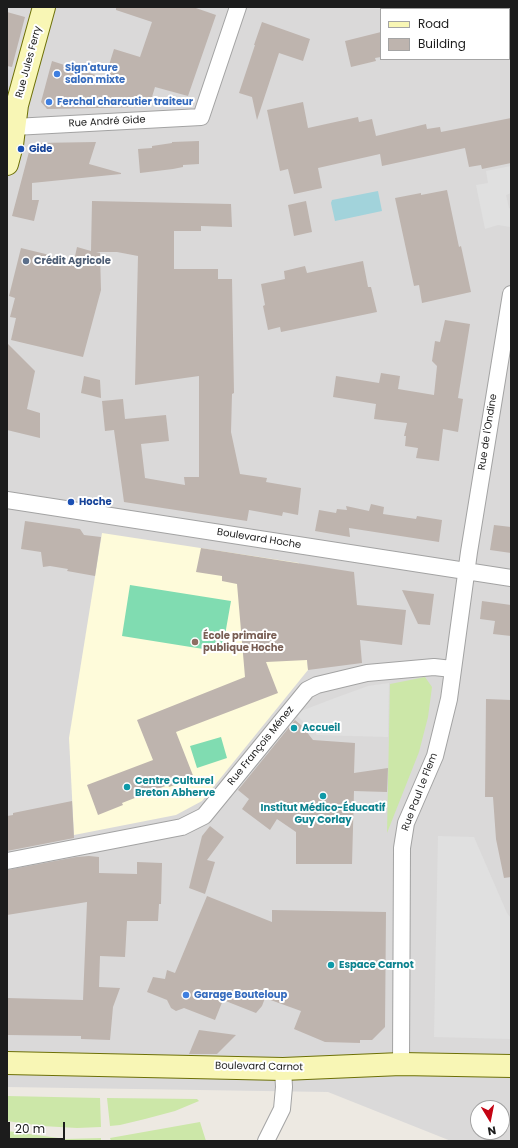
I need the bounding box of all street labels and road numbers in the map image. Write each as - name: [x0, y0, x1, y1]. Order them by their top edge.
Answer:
- street label: Rue Jules Ferry: [14, 25, 44, 99]
- street label: Rue André Gide: [68, 114, 146, 130]
- street label: Rue de l'Ondine: [476, 393, 500, 471]
- street label: Boulevard Hoche: [216, 526, 302, 552]
- street label: Rue François Ménez: [225, 704, 297, 788]
- street label: Rue Paul Le Flem: [400, 751, 440, 833]
- street label: Boulevard Carnot: [215, 1060, 303, 1074]

